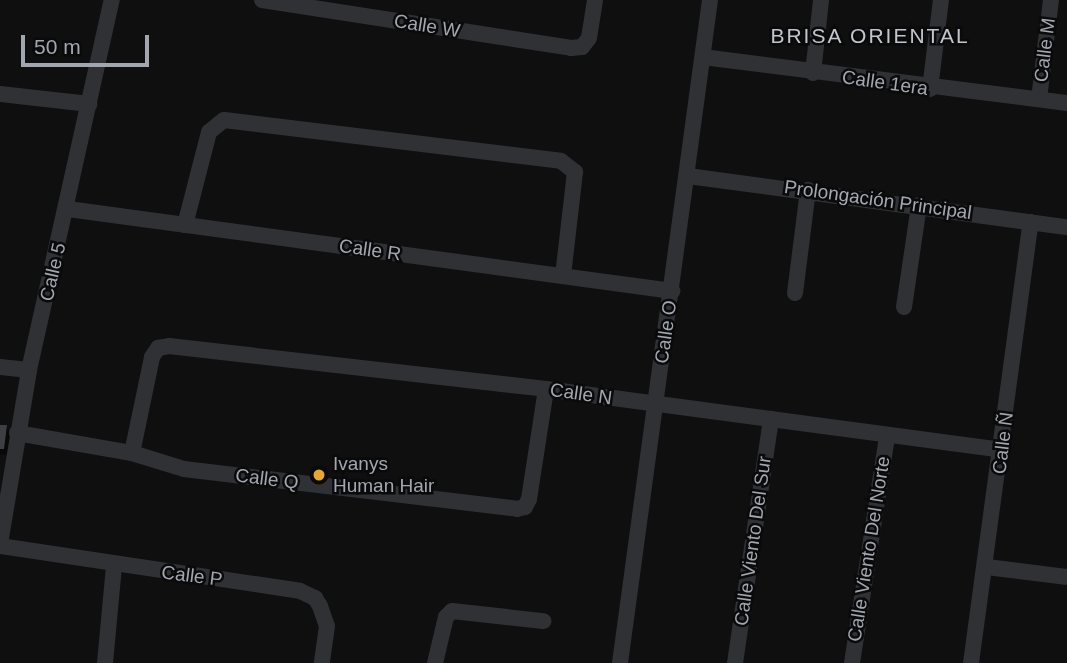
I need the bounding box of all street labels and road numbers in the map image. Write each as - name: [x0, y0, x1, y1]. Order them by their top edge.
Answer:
- street label: Calle W: [392, 10, 462, 42]
- street label: Calle M: [1030, 17, 1060, 83]
- street label: Calle 1era: [841, 66, 929, 100]
- street label: Prolongación Principal: [783, 176, 973, 224]
- street label: Calle R: [338, 234, 402, 266]
- street label: Calle 5: [35, 241, 71, 303]
- street label: Calle O: [650, 299, 682, 365]
- street label: Calle N: [549, 378, 613, 410]
- street label: Calle Ñ: [988, 411, 1018, 475]
- street label: Calle Viento Del Sur: [730, 455, 776, 627]
- street label: Calle Viento Del Norte: [843, 455, 895, 643]
- street label: Calle Q: [234, 464, 300, 494]
- street label: Calle P: [160, 561, 224, 591]

